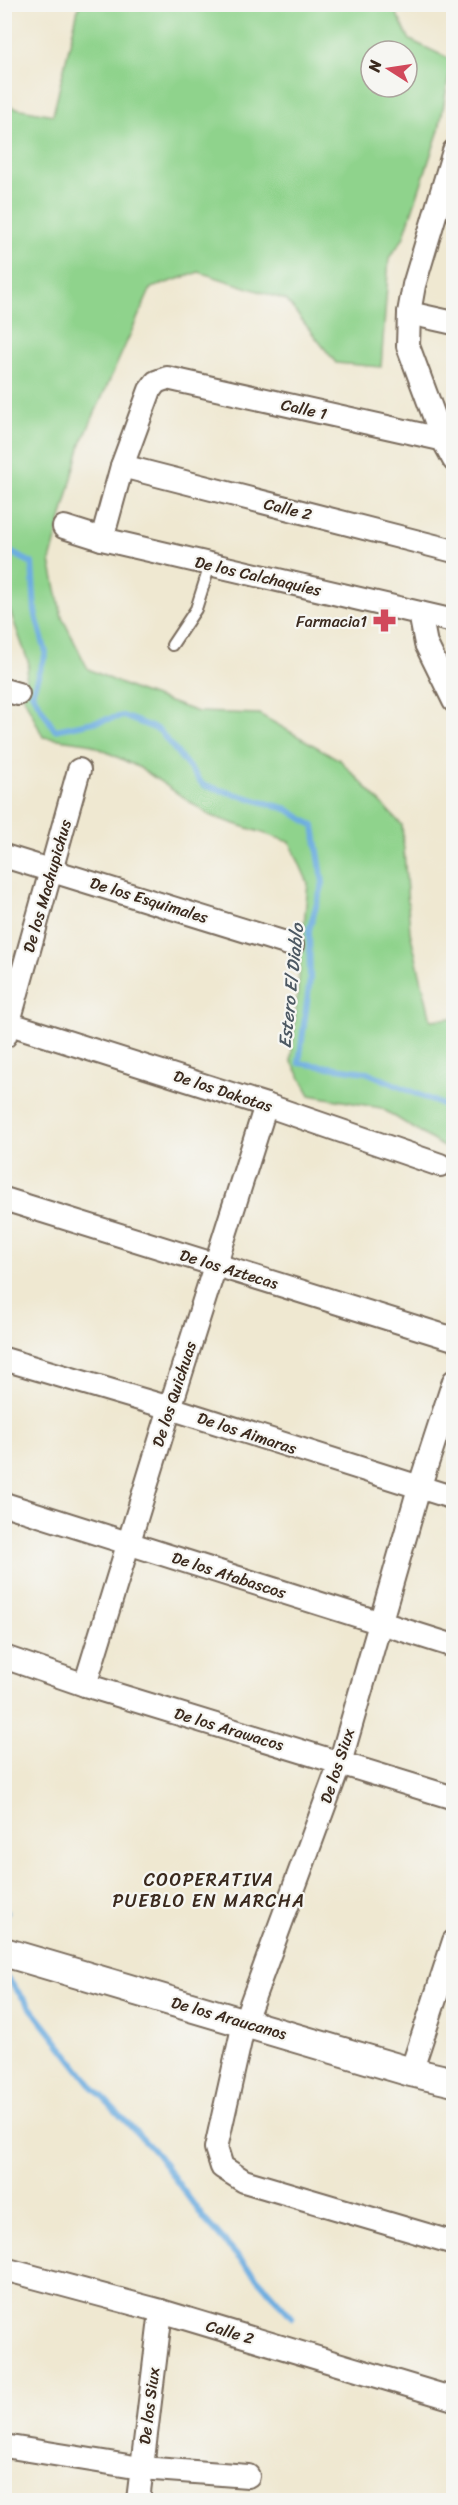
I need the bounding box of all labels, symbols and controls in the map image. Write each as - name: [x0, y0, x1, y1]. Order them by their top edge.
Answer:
- north arrow: [359, 39, 419, 99]
- text: N: [359, 57, 390, 75]
- street label: Calle 1: [278, 390, 330, 428]
- street label: Calle 2: [261, 489, 315, 529]
- street label: De los Calchaquíes: [192, 547, 325, 605]
- place label: Farmacia1: [296, 607, 367, 636]
- pharmacy icon: Farmacia1: [372, 608, 398, 634]
- street label: De los Machupichus: [14, 815, 80, 956]
- street label: De los Esquimales: [86, 868, 212, 932]
- water label: Estero El Diablo: [269, 920, 314, 1050]
- street label: De los Dakotas: [170, 1061, 277, 1121]
- street label: De los Aztecas: [176, 1240, 282, 1298]
- street label: De los Quichuas: [143, 1337, 205, 1451]
- street label: De los Aimaras: [193, 1403, 301, 1463]
- street label: De los Atabascos: [168, 1543, 291, 1607]
- street label: De los Arawacos: [171, 1699, 288, 1760]
- street label: De los Siux: [311, 1724, 363, 1807]
- district label: COOPERATIVA PUEBLO EN MARCHA: [112, 1864, 306, 1917]
- street label: De los Araucanos: [168, 1988, 291, 2048]
- street label: Calle 2: [202, 2311, 258, 2353]
- street label: De los Siux: [130, 2365, 168, 2446]

